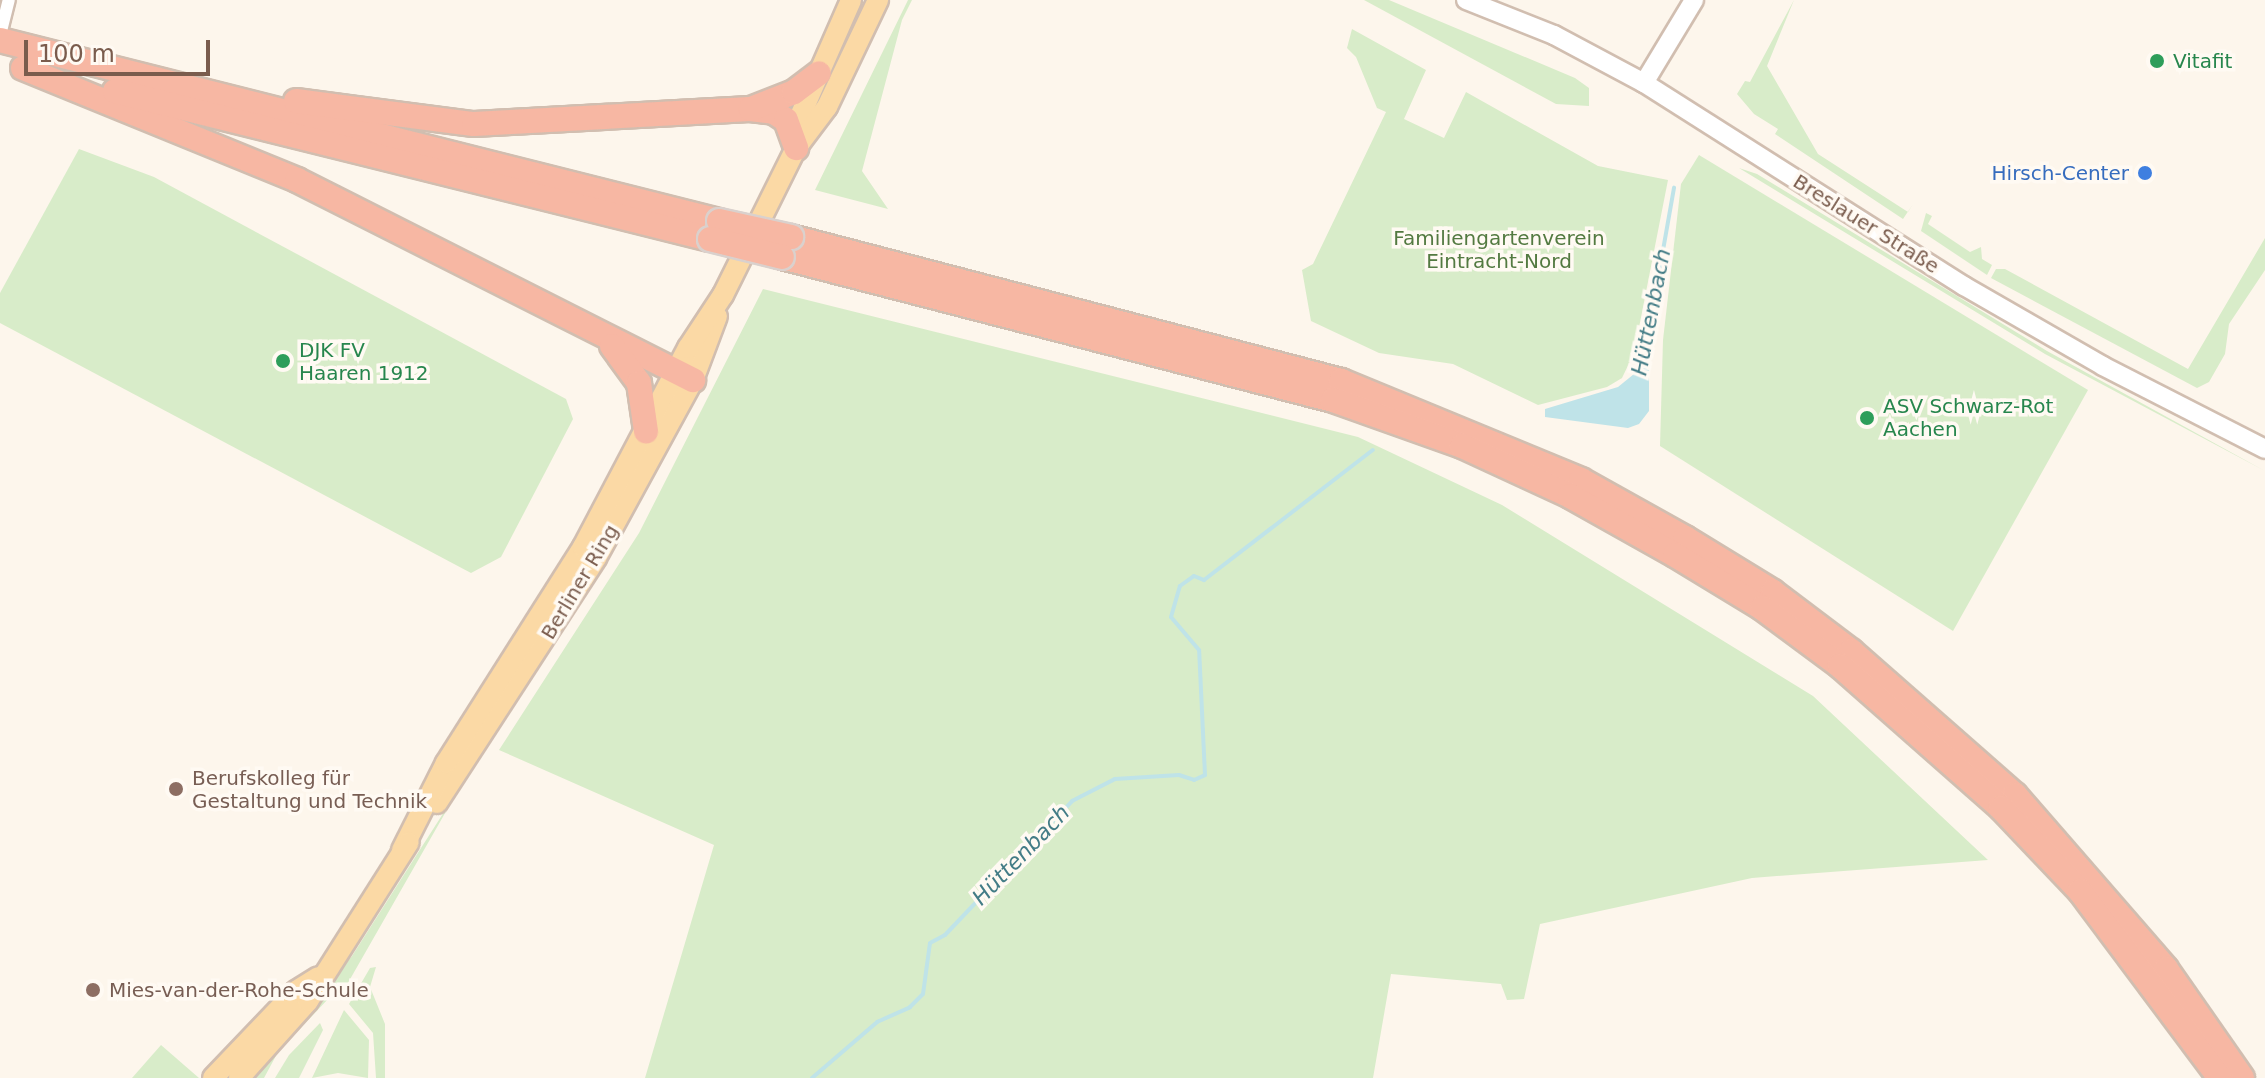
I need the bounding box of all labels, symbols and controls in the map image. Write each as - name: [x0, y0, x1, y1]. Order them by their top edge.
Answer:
- scale bar: [28, 24, 214, 74]
- text: 100 m: [38, 40, 115, 68]
- place label: Vitafit: [2173, 49, 2232, 73]
- marker: Vitafit: [2148, 52, 2166, 70]
- place label: Hirsch-Center: [1992, 161, 2129, 185]
- marker: Hirsch-Center: [2136, 164, 2154, 182]
- street label: Breslauer Straße: [1789, 169, 1943, 279]
- park label: Familiengartenverein Eintracht-Nord: [1393, 227, 1605, 274]
- water label: Hüttenbach: [1626, 246, 1676, 378]
- place label: DJK FV Haaren 1912: [299, 338, 429, 385]
- marker: DJK FV Haaren 1912: [274, 352, 292, 370]
- place label: ASV Schwarz-Rot Aachen: [1883, 394, 2053, 441]
- marker: ASV Schwarz-Rot Aachen: [1858, 409, 1876, 427]
- street label: Berliner Ring: [536, 520, 624, 644]
- place label: Berufskolleg für Gestaltung und Technik: [192, 766, 427, 813]
- marker: Berufskolleg für Gestaltung und Technik: [167, 780, 185, 798]
- water label: Hüttenbach: [967, 800, 1075, 910]
- place label: Mies-van-der-Rohe-Schule: [109, 978, 369, 1002]
- marker: Mies-van-der-Rohe-Schule: [84, 981, 102, 999]

